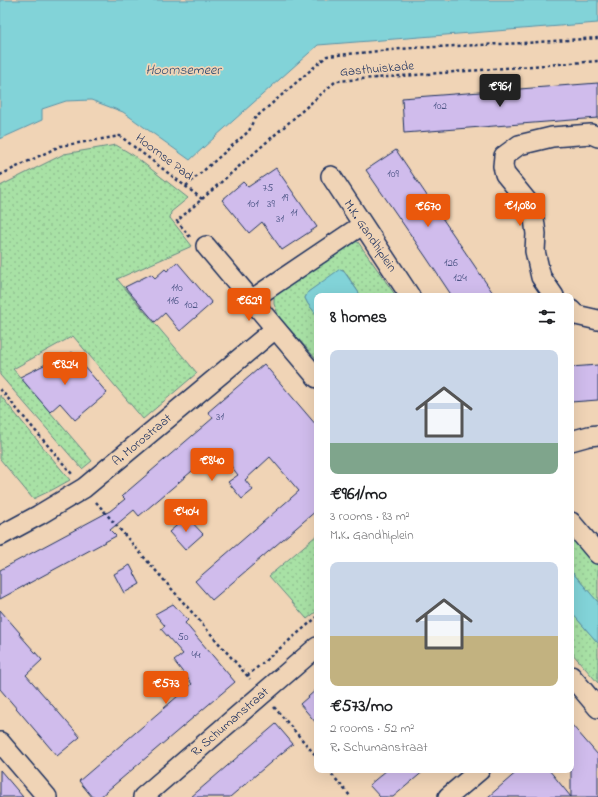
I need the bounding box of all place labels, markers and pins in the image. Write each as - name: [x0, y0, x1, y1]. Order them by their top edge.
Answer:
- pin: €961: [476, 74, 524, 108]
- pin: €1,080: [487, 193, 553, 227]
- pin: €670: [404, 194, 452, 228]
- pin: €629: [225, 288, 273, 322]
- pin: €824: [41, 352, 89, 386]
- pin: €840: [188, 448, 236, 482]
- pin: €404: [162, 499, 210, 533]
- pin: €573: [142, 671, 190, 705]

